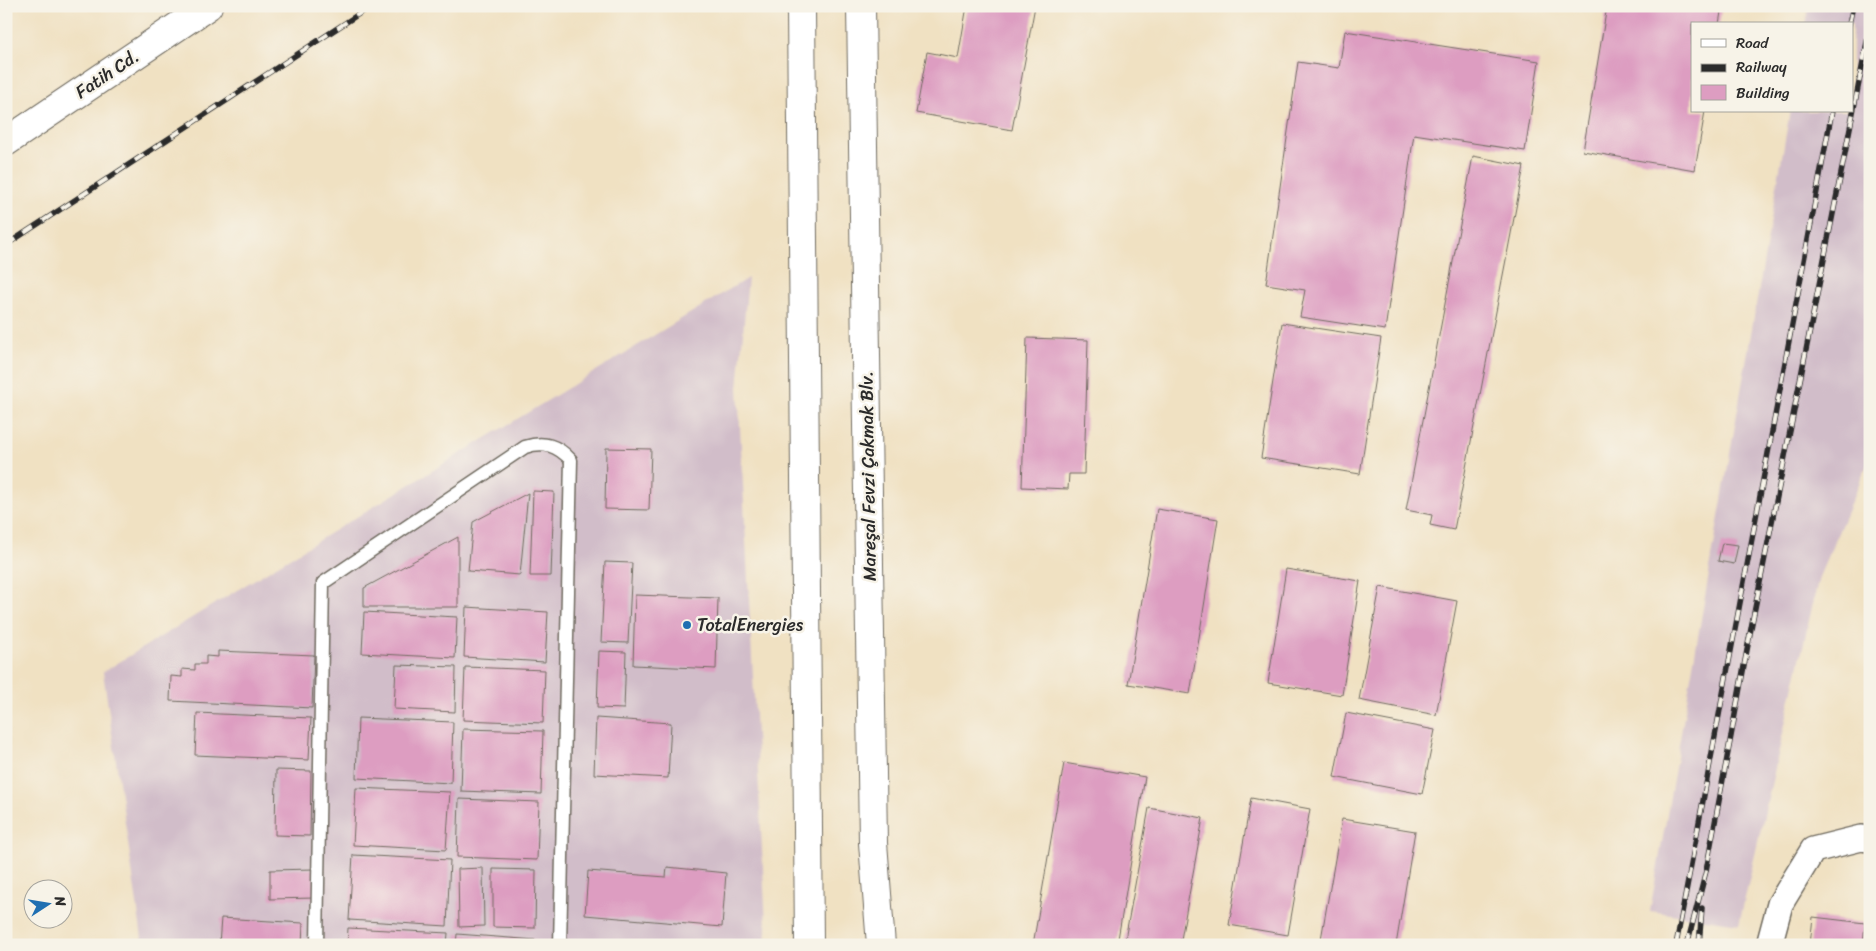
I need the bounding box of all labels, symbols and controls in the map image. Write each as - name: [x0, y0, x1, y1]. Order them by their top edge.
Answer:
- legend: [1691, 22, 1854, 112]
- text: Road: [1736, 30, 1769, 56]
- street label: Fatih Cd.: [68, 41, 146, 107]
- text: Railway: [1736, 54, 1787, 80]
- text: Building: [1736, 80, 1790, 106]
- street label: Mareşal Fevzi Çakmak Blv.: [850, 371, 886, 581]
- place label: TotalEnergies: [697, 609, 804, 641]
- marker: TotalEnergies: [681, 619, 693, 631]
- north arrow: [22, 878, 72, 928]
- text: N: [47, 893, 74, 909]

